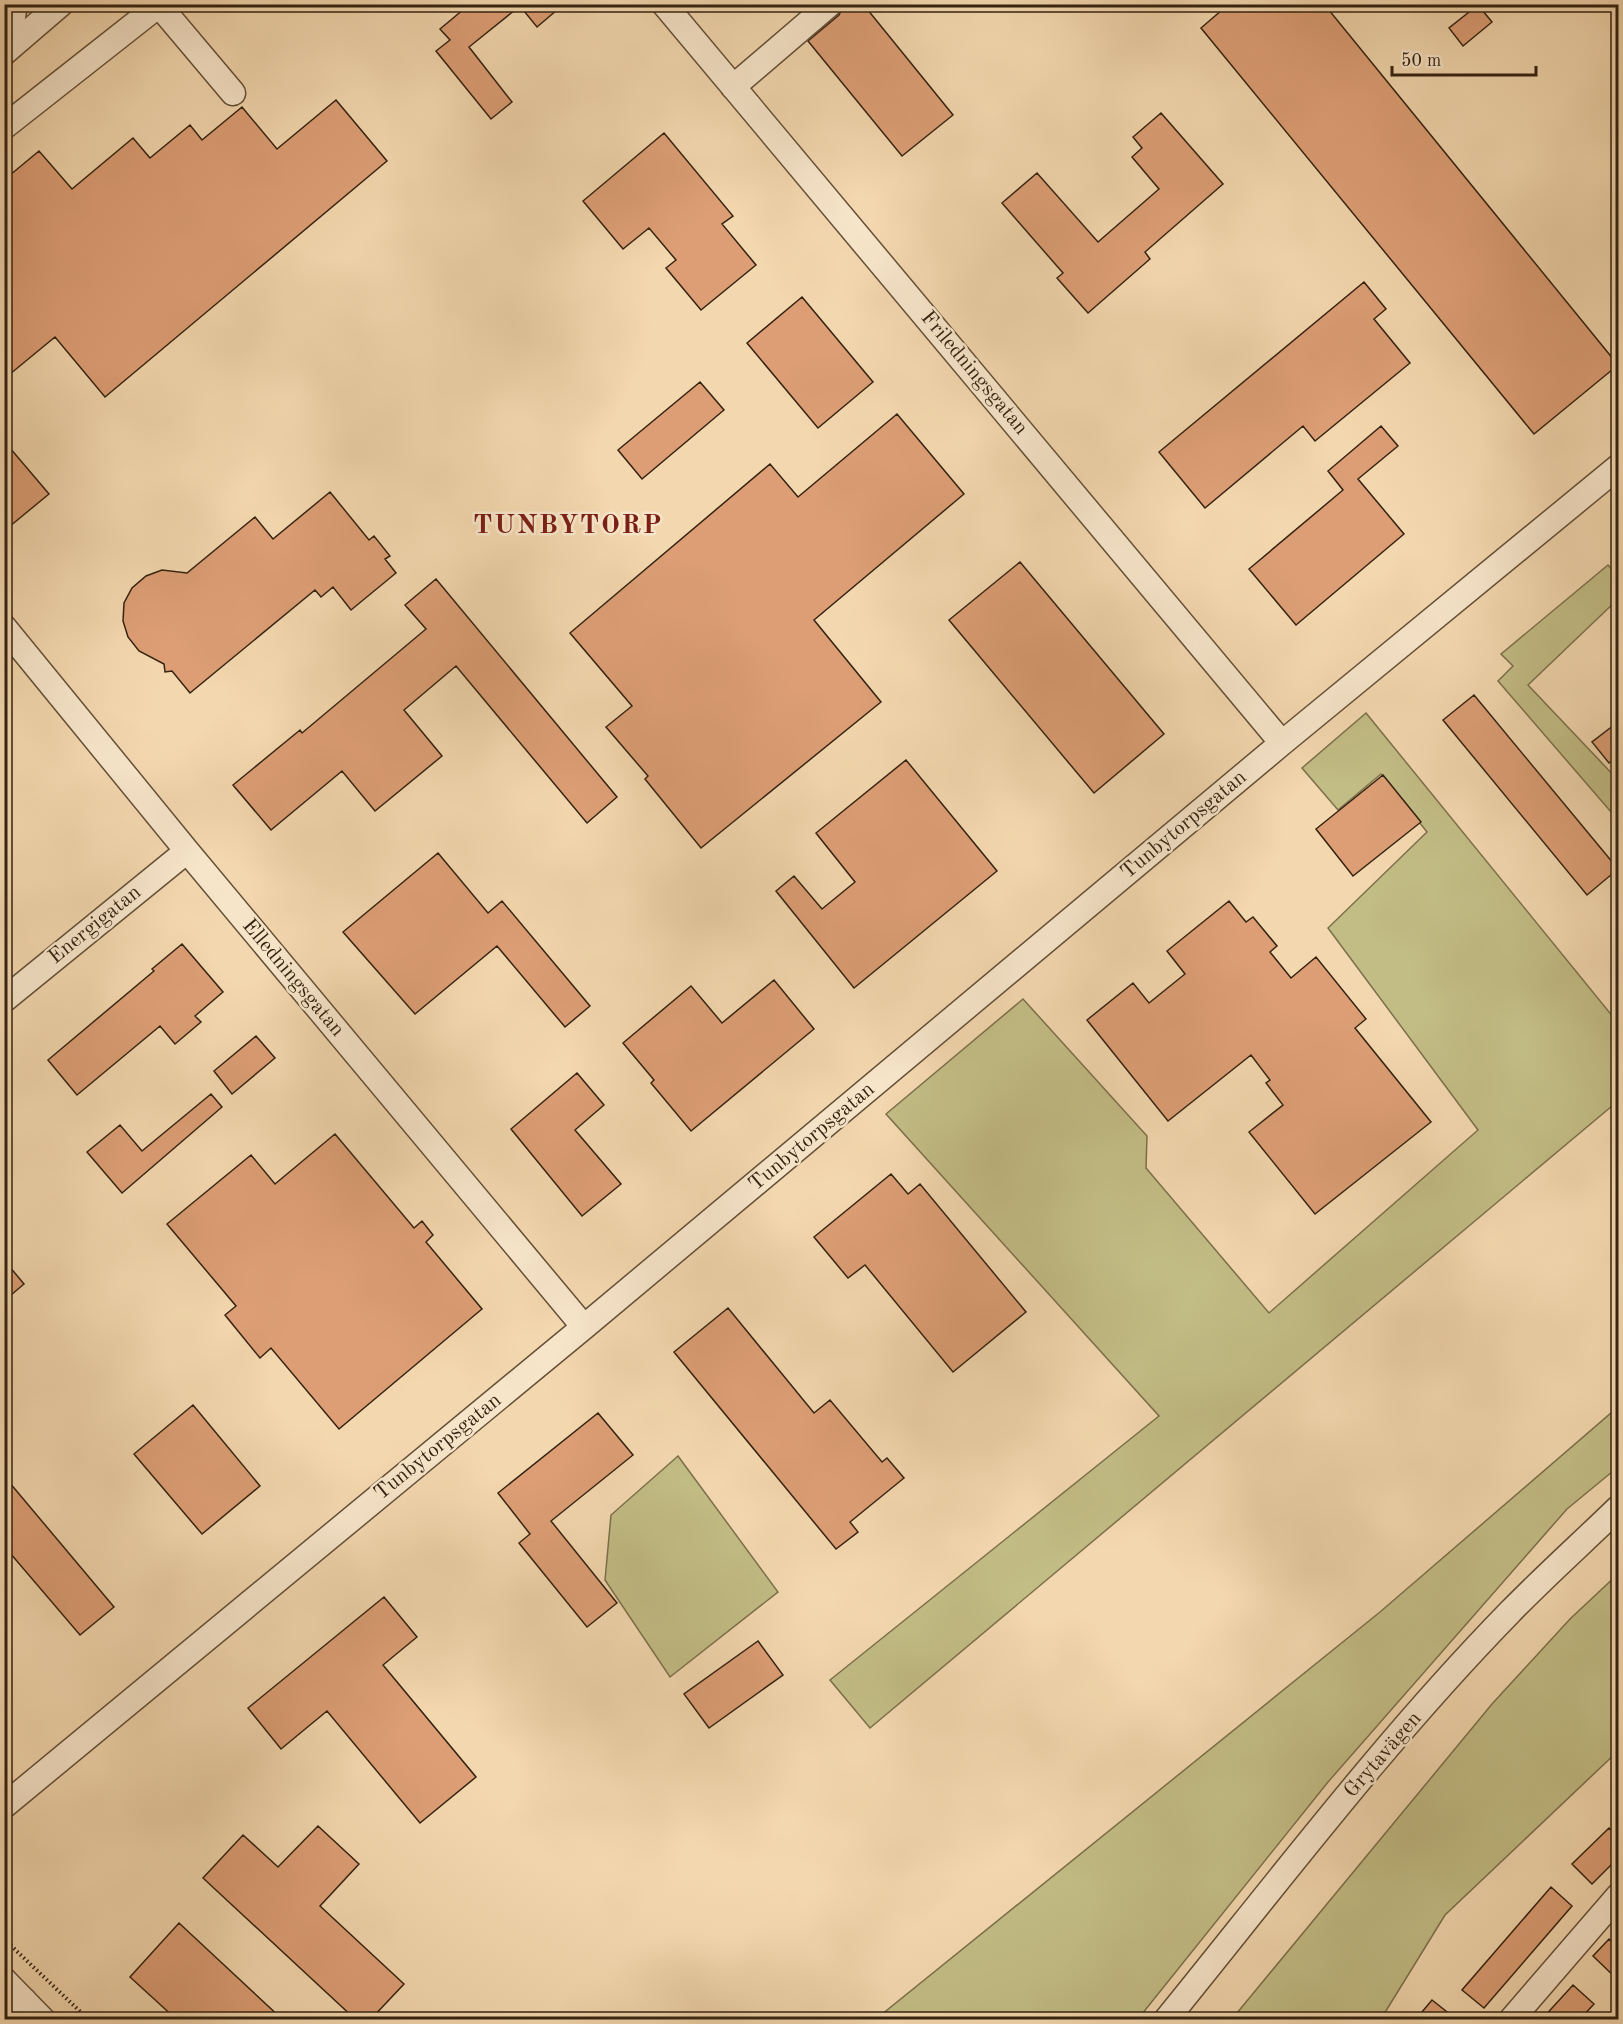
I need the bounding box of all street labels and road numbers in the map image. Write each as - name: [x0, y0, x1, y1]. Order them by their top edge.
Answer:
- street label: Friledningsgatan: [916, 307, 1032, 439]
- street label: Tunbytorpsgatan: [1117, 767, 1251, 883]
- street label: Energigatan: [45, 882, 145, 968]
- street label: Elledningsgatan: [238, 915, 348, 1041]
- street label: Tunbytorpsgatan: [745, 1079, 879, 1195]
- street label: Tunbytorpsgatan: [371, 1390, 505, 1504]
- street label: Grytavägen: [1340, 1708, 1426, 1802]

